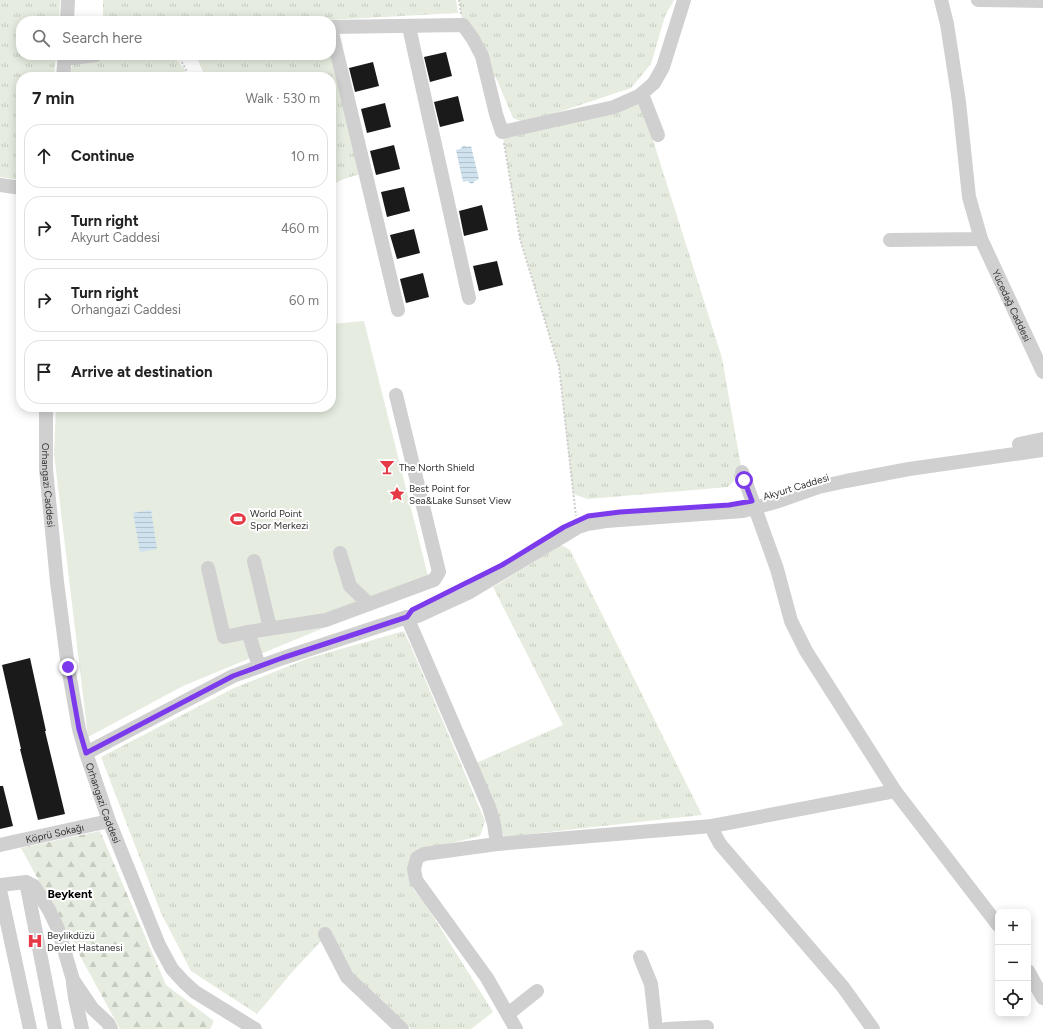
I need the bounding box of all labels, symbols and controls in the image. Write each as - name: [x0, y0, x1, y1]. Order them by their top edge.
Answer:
- search box: [16, 16, 336, 60]
- icon: search: [30, 27, 52, 49]
- text: Search here: [62, 29, 142, 47]
- text: 7 min: [32, 88, 74, 108]
- text: Walk · 530 m: [245, 91, 320, 106]
- icon: ahead: [33, 145, 55, 167]
- text: Continue: [71, 147, 134, 165]
- text: 10 m: [291, 149, 319, 164]
- text: Turn right: [71, 212, 139, 230]
- icon: right: [33, 217, 55, 239]
- text: 460 m: [281, 221, 319, 236]
- text: Akyurt Caddesi: [71, 230, 160, 245]
- street label: Yücedağ Caddesi: [989, 267, 1034, 343]
- text: Turn right: [71, 284, 139, 302]
- icon: right: [33, 289, 55, 311]
- text: 60 m: [289, 293, 319, 308]
- text: Orhangazi Caddesi: [71, 302, 181, 317]
- icon: arrive: [33, 361, 55, 383]
- text: Arrive at destination: [71, 363, 212, 381]
- street label: Orhangazi Caddesi: [40, 443, 58, 528]
- bar icon: The North Shield: [378, 458, 396, 476]
- place label: The North Shield: [399, 461, 474, 474]
- route start: [735, 471, 753, 489]
- street label: Akyurt Caddesi: [761, 471, 831, 503]
- place label: Best Point for Sea&Lake Sunset View: [409, 482, 511, 507]
- place icon: Best Point for Sea&Lake Sunset View: [388, 485, 406, 503]
- place label: World Point Spor Merkezi: [250, 507, 308, 532]
- sports icon: World Point Spor Merkezi: [229, 510, 247, 528]
- route end: [59, 658, 77, 676]
- street label: Orhangazi Caddesi: [83, 761, 124, 845]
- street label: Köprü Sokağı: [24, 820, 85, 846]
- district label: Beykent: [47, 887, 93, 901]
- map controls: [995, 909, 1031, 1017]
- button: +: [995, 909, 1031, 945]
- place label: Beylikdüzü Devlet Hastanesi: [47, 929, 122, 954]
- hospital icon: Beylikdüzü Devlet Hastanesi: [26, 932, 44, 950]
- button: −: [995, 945, 1031, 981]
- button: locate: [995, 981, 1031, 1017]

